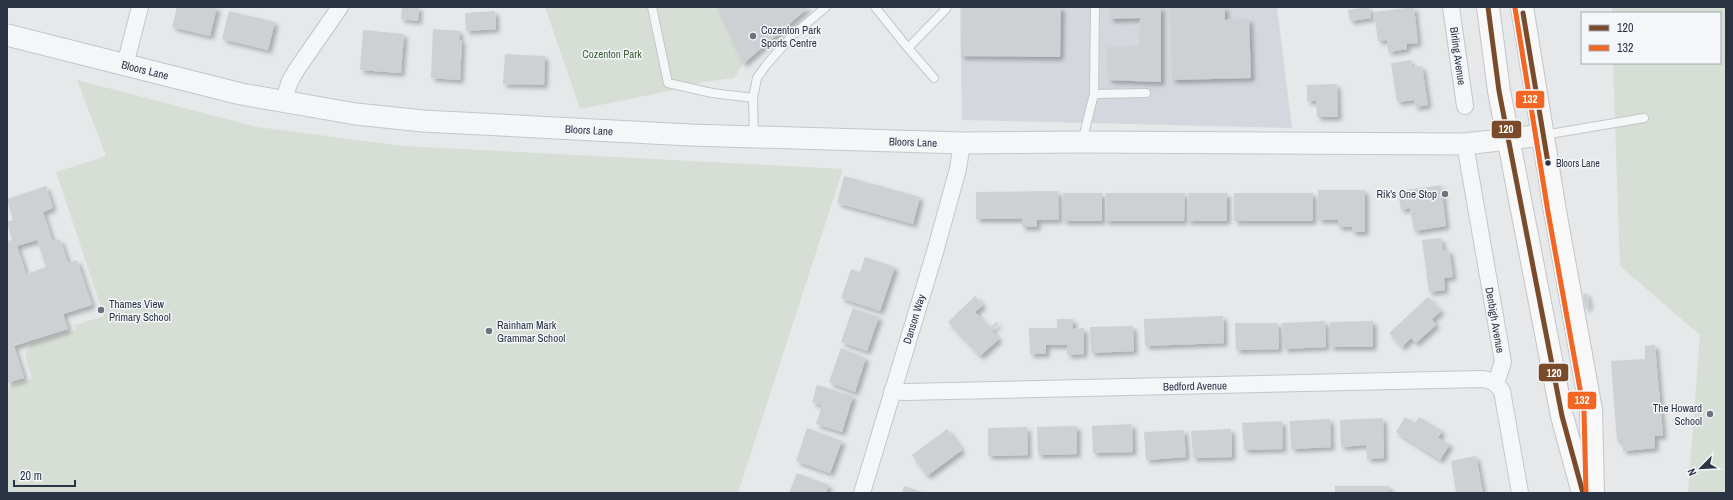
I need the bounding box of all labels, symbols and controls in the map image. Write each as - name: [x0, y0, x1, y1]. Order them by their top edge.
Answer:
- legend: [1581, 12, 1721, 64]
- text: 120: [1617, 20, 1633, 36]
- place label: Cozenton Park Sports Centre: [761, 23, 821, 50]
- street label: Birling Avenue: [1447, 26, 1469, 86]
- marker: Cozenton Park Sports Centre: [748, 31, 758, 41]
- text: 132: [1617, 40, 1633, 56]
- park label: Cozenton Park: [582, 47, 642, 61]
- street label: Bloors Lane: [120, 57, 170, 83]
- line badge: 132: [1515, 90, 1545, 109]
- text: 132: [1522, 92, 1538, 106]
- line badge: 120: [1491, 120, 1522, 139]
- street label: Bloors Lane: [565, 122, 613, 138]
- text: 120: [1498, 122, 1514, 136]
- street label: Bloors Lane: [889, 134, 937, 150]
- place label: Bloors Lane: [1556, 157, 1600, 170]
- marker: Bloors Lane: [1543, 158, 1553, 168]
- place label: Rik's One Stop: [1377, 187, 1437, 201]
- marker: Rik's One Stop: [1440, 189, 1450, 199]
- street label: Denbigh Avenue: [1482, 286, 1508, 354]
- street label: Danson Way: [900, 292, 928, 346]
- place label: Thames View Primary School: [109, 297, 171, 324]
- marker: Thames View Primary School: [96, 305, 106, 315]
- place label: Rainham Mark Grammar School: [497, 318, 565, 345]
- marker: Rainham Mark Grammar School: [484, 326, 494, 336]
- line badge: 120: [1538, 363, 1569, 382]
- text: 120: [1546, 366, 1562, 380]
- street label: Bedford Avenue: [1163, 378, 1227, 394]
- line badge: 132: [1567, 391, 1597, 410]
- text: 132: [1574, 393, 1590, 407]
- place label: The Howard School: [1653, 401, 1702, 428]
- marker: The Howard School: [1705, 409, 1715, 419]
- north arrow: [1681, 448, 1721, 488]
- scale bar: [14, 462, 75, 488]
- text: N: [1684, 466, 1700, 478]
- text: 20 m: [20, 468, 42, 484]

